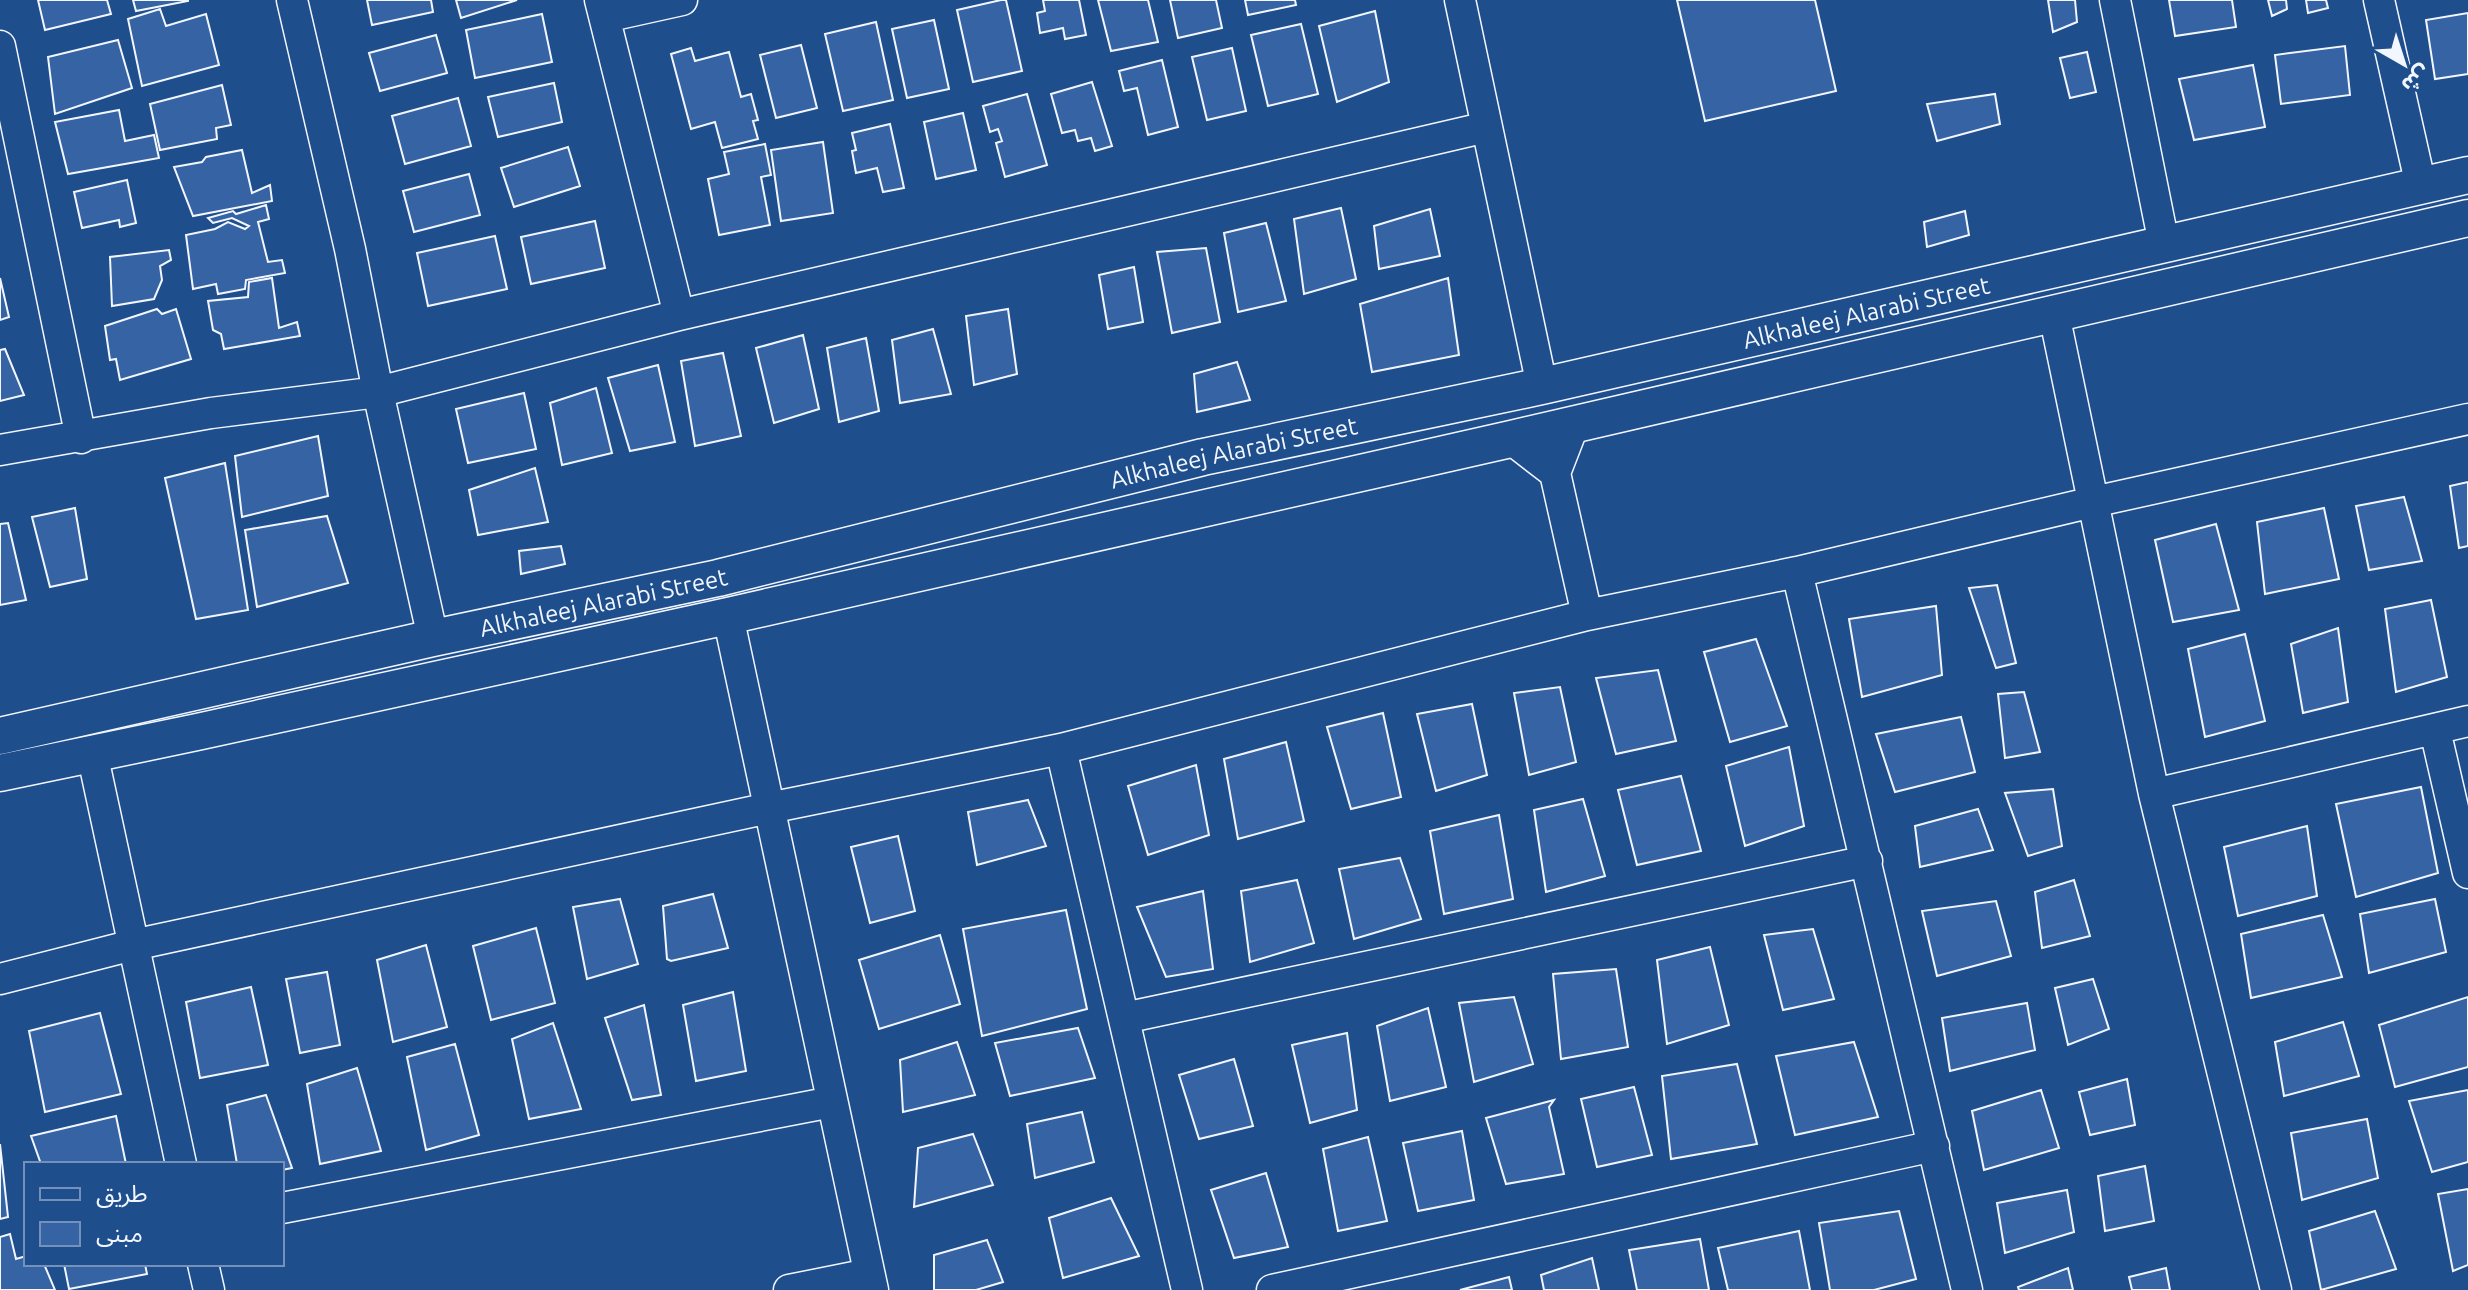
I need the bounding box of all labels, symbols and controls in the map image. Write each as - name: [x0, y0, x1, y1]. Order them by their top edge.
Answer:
- north arrow: [2364, 24, 2444, 104]
- text: ش: [2397, 60, 2436, 99]
- street label: Alkhaleej Alarabi Street: [1740, 271, 1993, 353]
- street label: Alkhaleej Alarabi Street: [1107, 411, 1360, 493]
- street label: Alkhaleej Alarabi Street: [477, 563, 731, 641]
- legend: [24, 1162, 284, 1266]
- text: طريق: [96, 1180, 148, 1209]
- text: مبنى: [96, 1220, 143, 1247]

